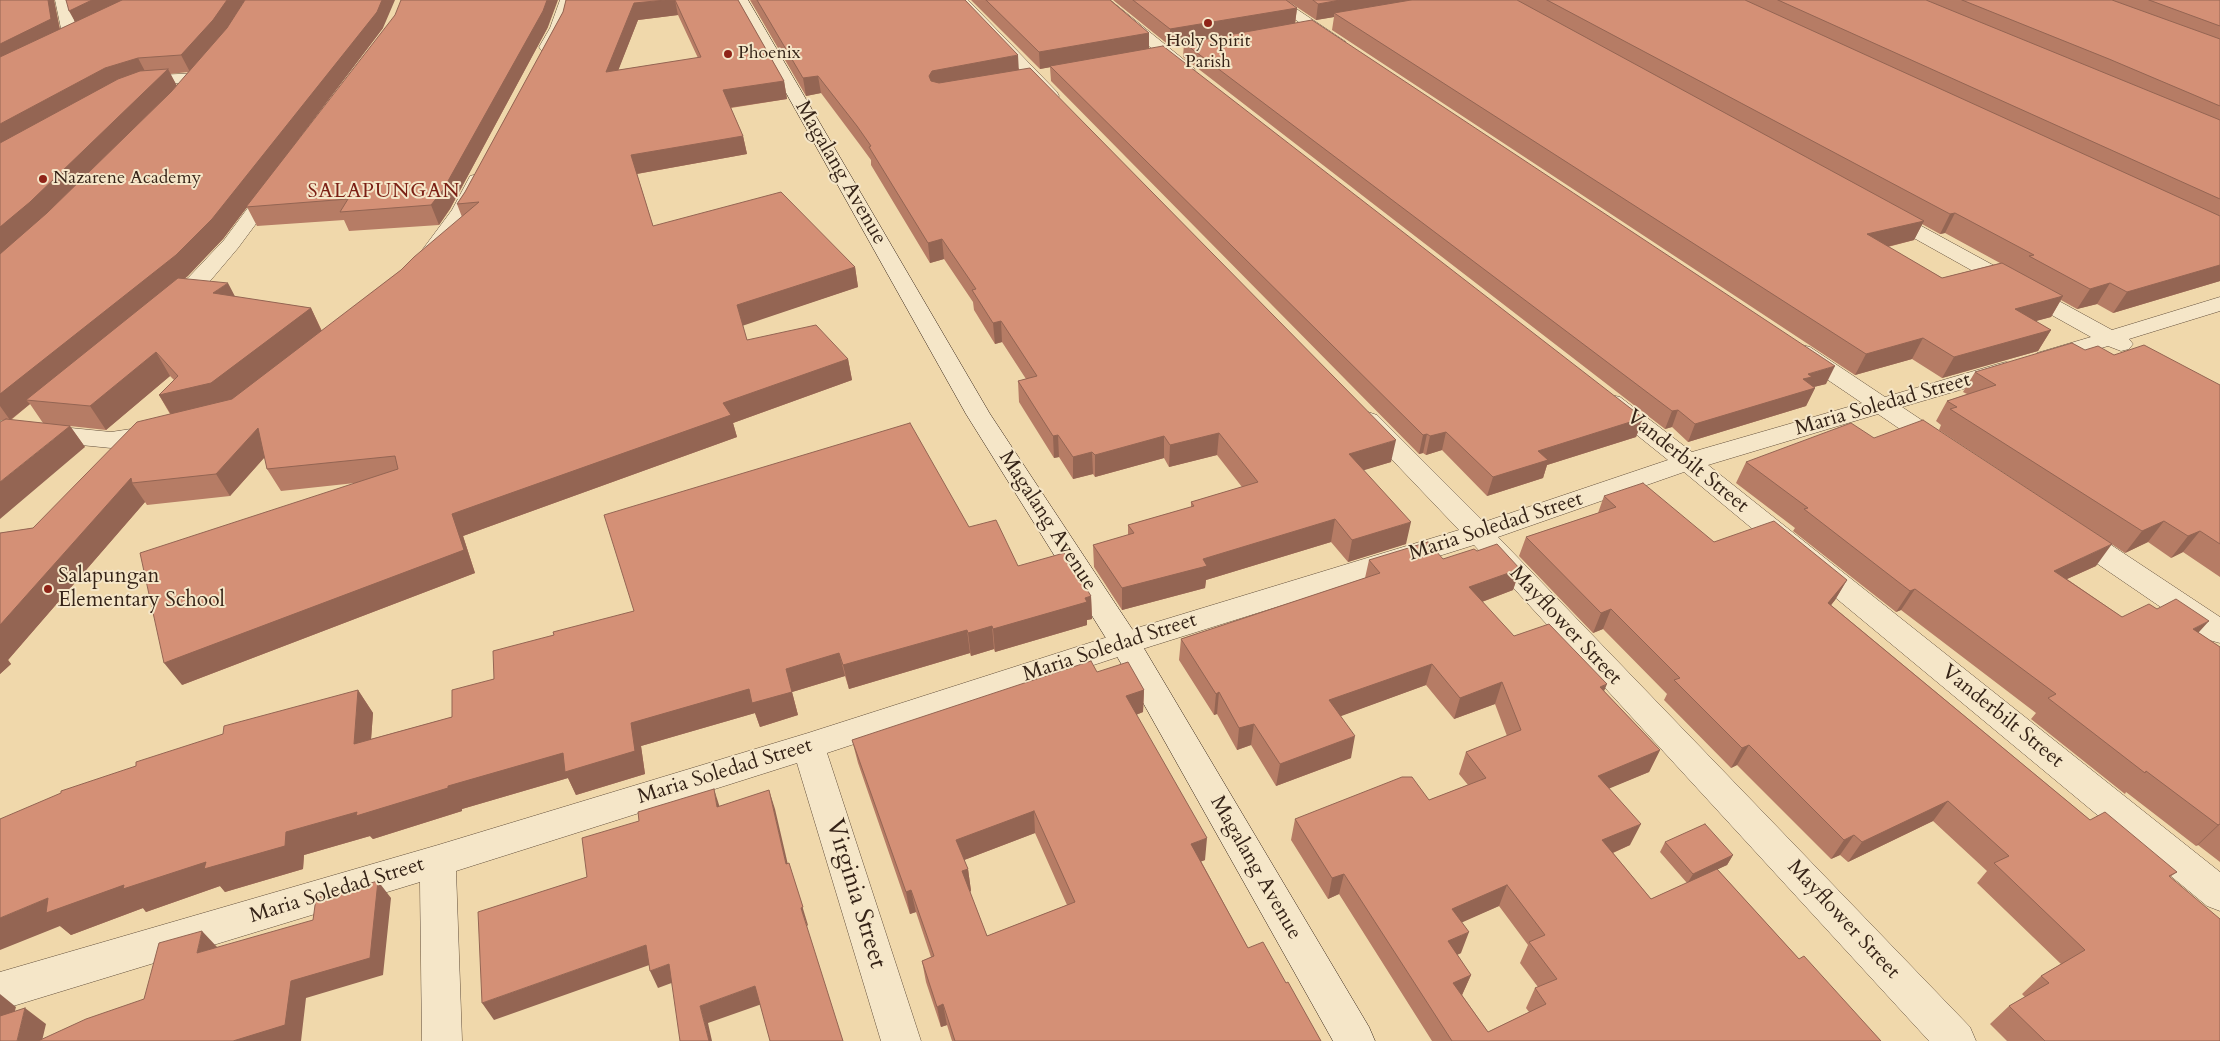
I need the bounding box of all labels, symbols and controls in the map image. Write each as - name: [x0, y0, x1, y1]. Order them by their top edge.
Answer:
- marker: Holy Spirit Parish: [1202, 17, 1214, 29]
- place label: Holy Spirit Parish: [1166, 31, 1250, 74]
- place label: Phoenix: [738, 43, 801, 65]
- marker: Phoenix: [722, 48, 734, 60]
- street label: Magalang Avenue: [789, 97, 891, 249]
- place label: Nazarene Academy: [53, 168, 201, 190]
- marker: Nazarene Academy: [37, 173, 49, 185]
- district label: SALAPUNGAN: [306, 180, 462, 204]
- street label: Maria Soledad Street: [1792, 368, 1974, 442]
- street label: Vanderbilt Street: [1621, 405, 1753, 519]
- street label: Magalang Avenue: [992, 446, 1102, 596]
- street label: Maria Soledad Street: [1406, 487, 1586, 567]
- street label: Mayflower Street: [1503, 561, 1627, 691]
- place label: Salapungan Elementary School: [58, 564, 225, 614]
- marker: Salapungan Elementary School: [42, 583, 54, 595]
- street label: Maria Soledad Street: [1020, 608, 1200, 688]
- street label: Vanderbilt Street: [1936, 660, 2068, 774]
- street label: Maria Soledad Street: [635, 733, 815, 811]
- street label: Magalang Avenue: [1204, 792, 1306, 944]
- street label: Virginia Street: [818, 816, 892, 972]
- street label: Maria Soledad Street: [247, 852, 427, 930]
- street label: Mayflower Street: [1781, 855, 1905, 985]

